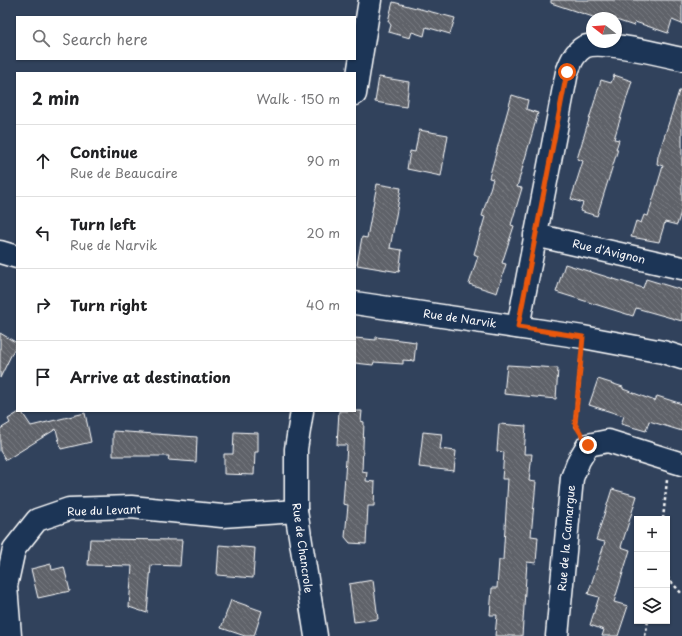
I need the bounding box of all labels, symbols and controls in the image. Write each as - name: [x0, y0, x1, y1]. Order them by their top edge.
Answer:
- north arrow: [586, 12, 622, 48]
- search box: [16, 16, 356, 60]
- icon: search: [30, 27, 52, 49]
- text: Search here: [62, 27, 148, 50]
- route start: [558, 63, 576, 81]
- text: 2 min: [32, 85, 79, 111]
- text: Walk · 150 m: [256, 89, 340, 108]
- text: Continue: [70, 140, 138, 163]
- icon: ahead: [32, 150, 54, 172]
- text: 90 m: [307, 151, 340, 170]
- text: Rue de Beaucaire: [70, 163, 178, 182]
- text: Turn left: [70, 212, 136, 235]
- icon: left: [32, 222, 54, 244]
- text: 20 m: [306, 223, 340, 242]
- street label: Rue d'Avignon: [571, 234, 647, 268]
- text: Rue de Narvik: [70, 235, 157, 254]
- text: Turn right: [70, 293, 147, 316]
- icon: right: [32, 294, 54, 316]
- text: 40 m: [306, 295, 340, 314]
- street label: Rue de Narvik: [422, 304, 498, 332]
- text: Arrive at destination: [70, 365, 231, 388]
- icon: arrive: [32, 366, 54, 388]
- route end: [579, 436, 597, 454]
- street label: Rue de la Camargue: [553, 484, 579, 592]
- street label: Rue du Levant: [67, 500, 142, 520]
- street label: Rue de Chancrole: [288, 502, 318, 594]
- map controls: [634, 516, 670, 624]
- button: +: [634, 516, 670, 552]
- button: −: [634, 552, 670, 588]
- button: layers: [634, 588, 670, 624]

